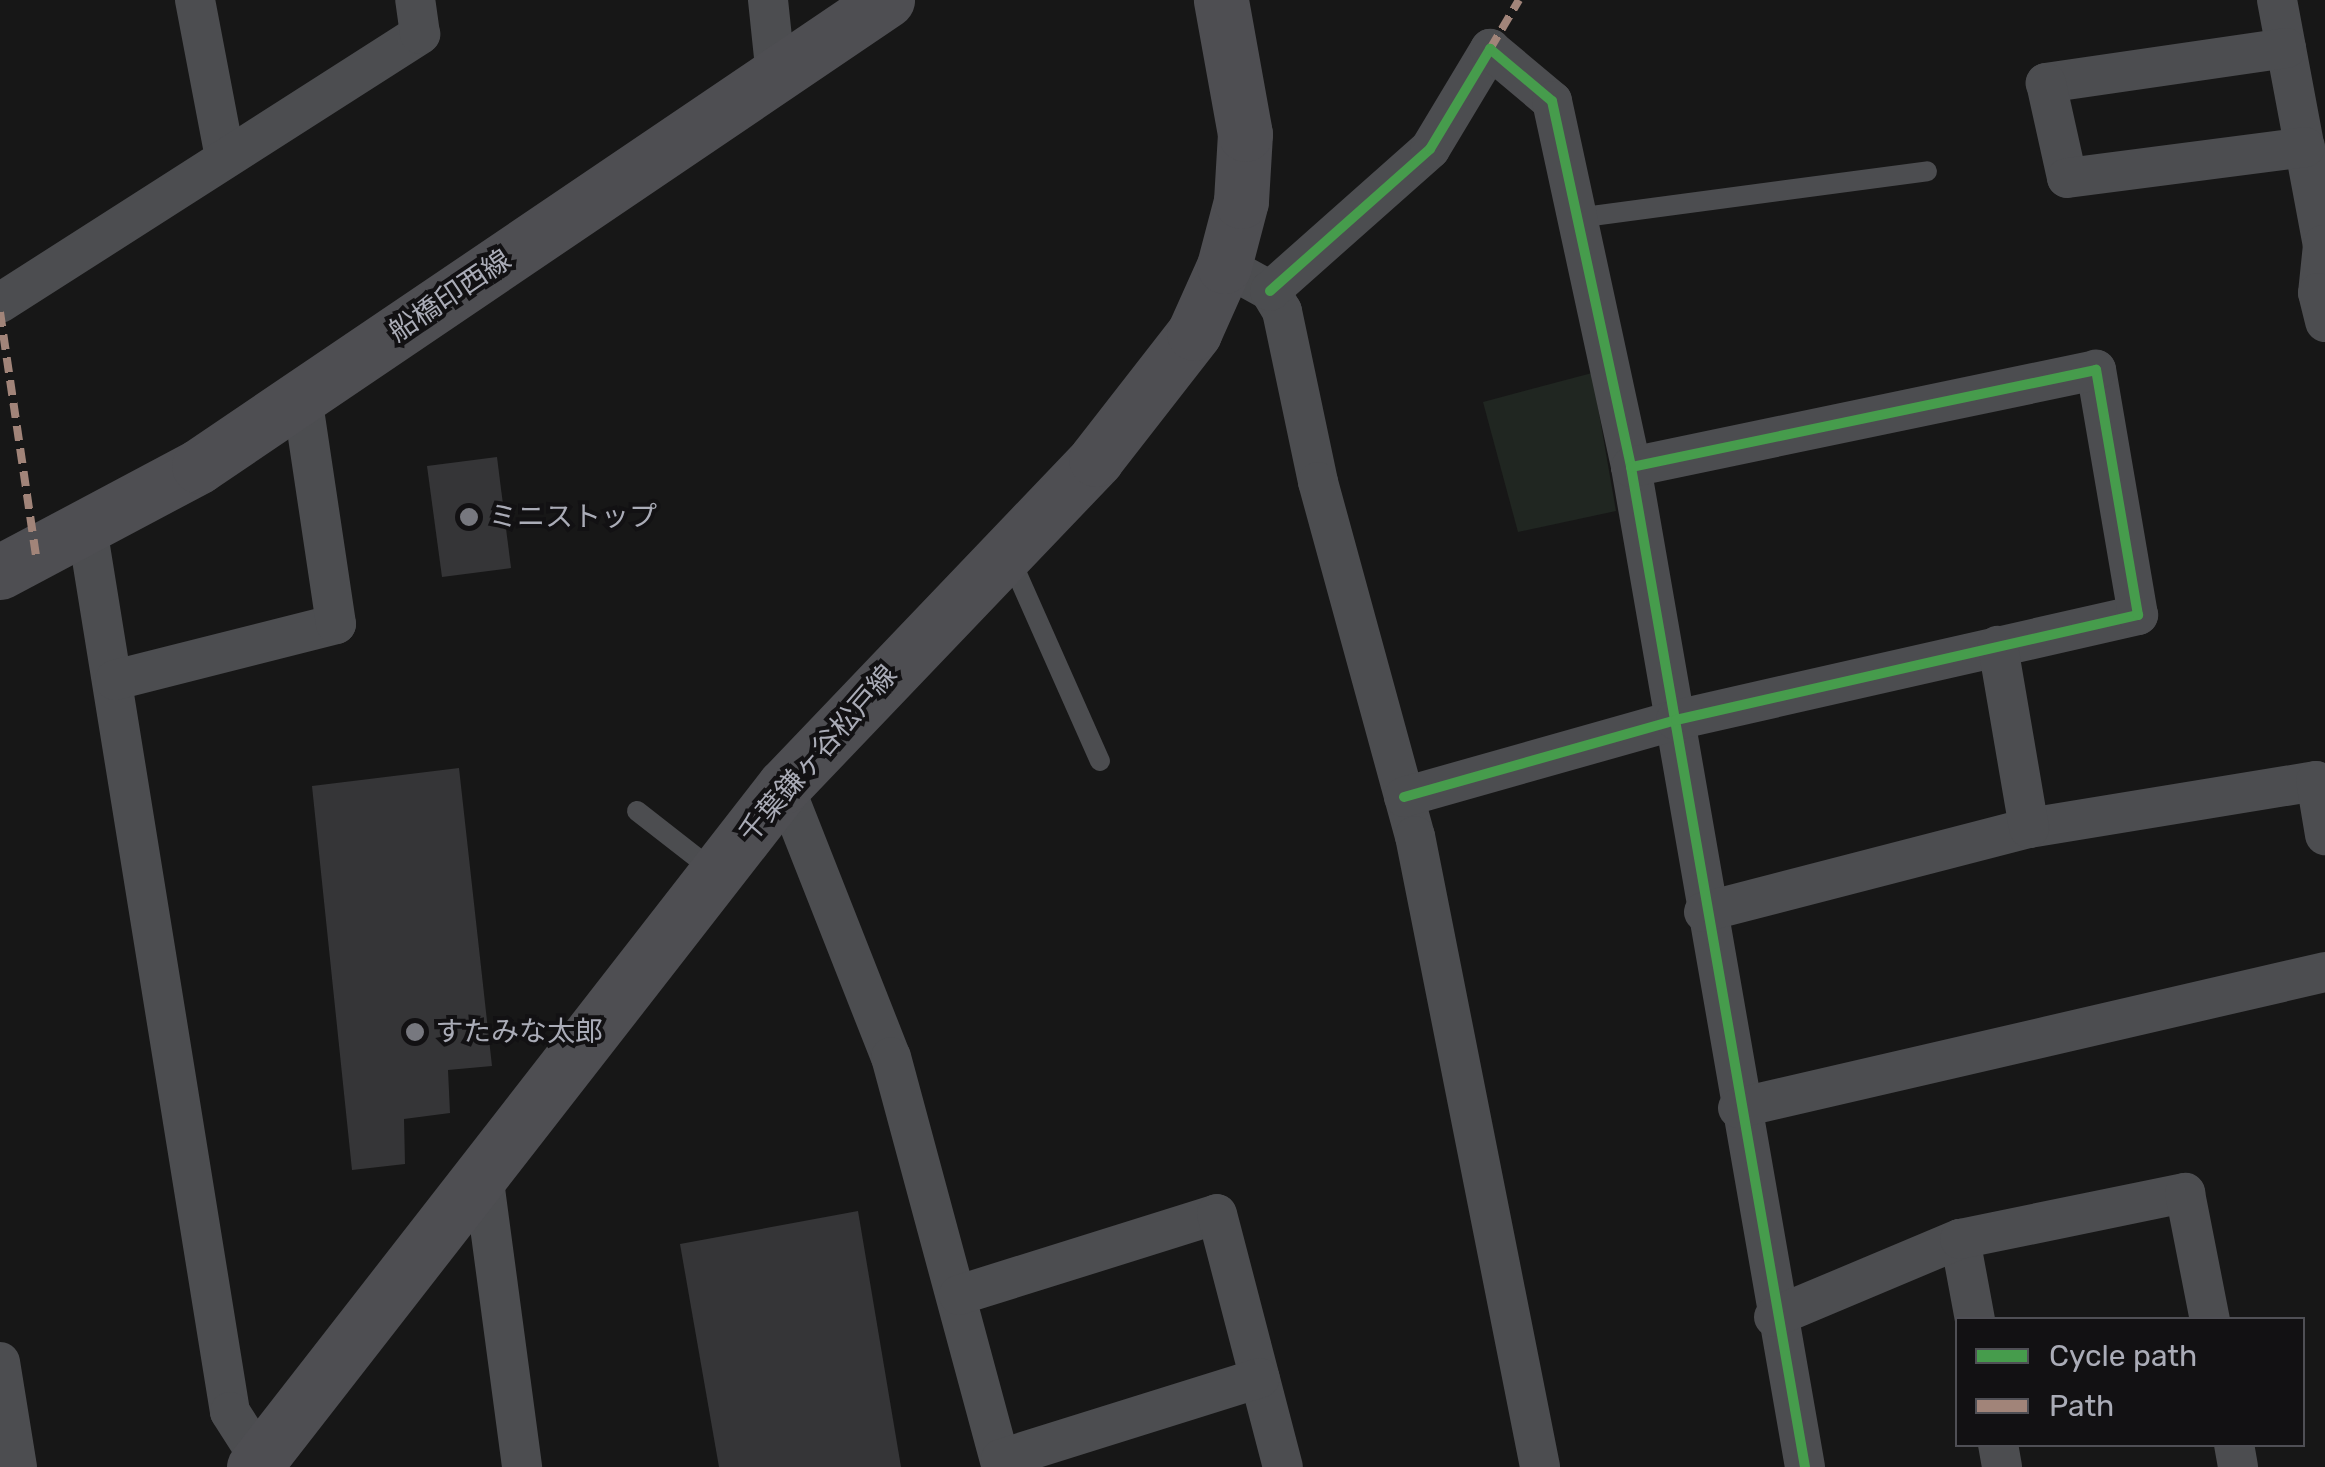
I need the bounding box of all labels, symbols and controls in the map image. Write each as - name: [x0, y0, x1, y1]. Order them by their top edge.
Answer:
- street label: 船橋印西線: [383, 243, 517, 349]
- place label: ミニストップ: [489, 500, 657, 534]
- marker: ミニストップ: [458, 506, 480, 528]
- street label: 千葉鎌ヶ谷松戸線: [732, 658, 904, 850]
- place label: すたみな太郎: [435, 1015, 603, 1049]
- marker: すたみな太郎: [404, 1021, 426, 1043]
- legend: [1955, 1317, 2305, 1447]
- text: Cycle path: [2049, 1338, 2197, 1374]
- text: Path: [2049, 1388, 2114, 1424]

